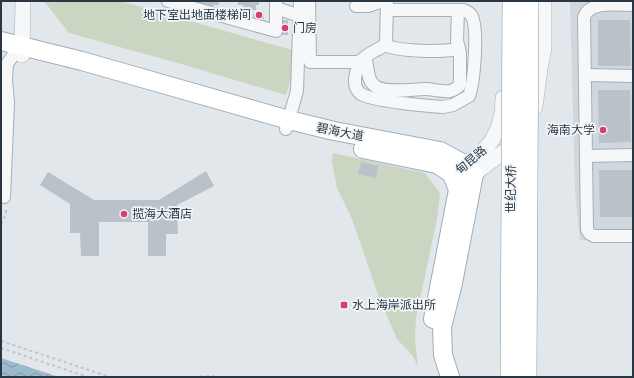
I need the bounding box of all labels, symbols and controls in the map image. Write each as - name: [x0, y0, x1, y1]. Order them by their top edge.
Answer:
- place label: 地下室出地面楼梯间: [143, 8, 251, 22]
- marker: 地下室出地面楼梯间: [254, 10, 264, 20]
- place label: 门房: [293, 21, 317, 35]
- marker: 门房: [280, 23, 290, 33]
- street label: 碧海大道: [315, 121, 365, 143]
- place label: 海南大学: [547, 123, 595, 137]
- marker: 海南大学: [598, 125, 608, 135]
- street label: 甸昆路: [453, 143, 489, 177]
- street label: 世纪大桥: [504, 165, 518, 213]
- place label: 揽海大酒店: [132, 207, 192, 221]
- marker: 揽海大酒店: [119, 209, 129, 219]
- place label: 水上海岸派出所: [352, 298, 436, 312]
- marker: 水上海岸派出所: [339, 300, 349, 310]

